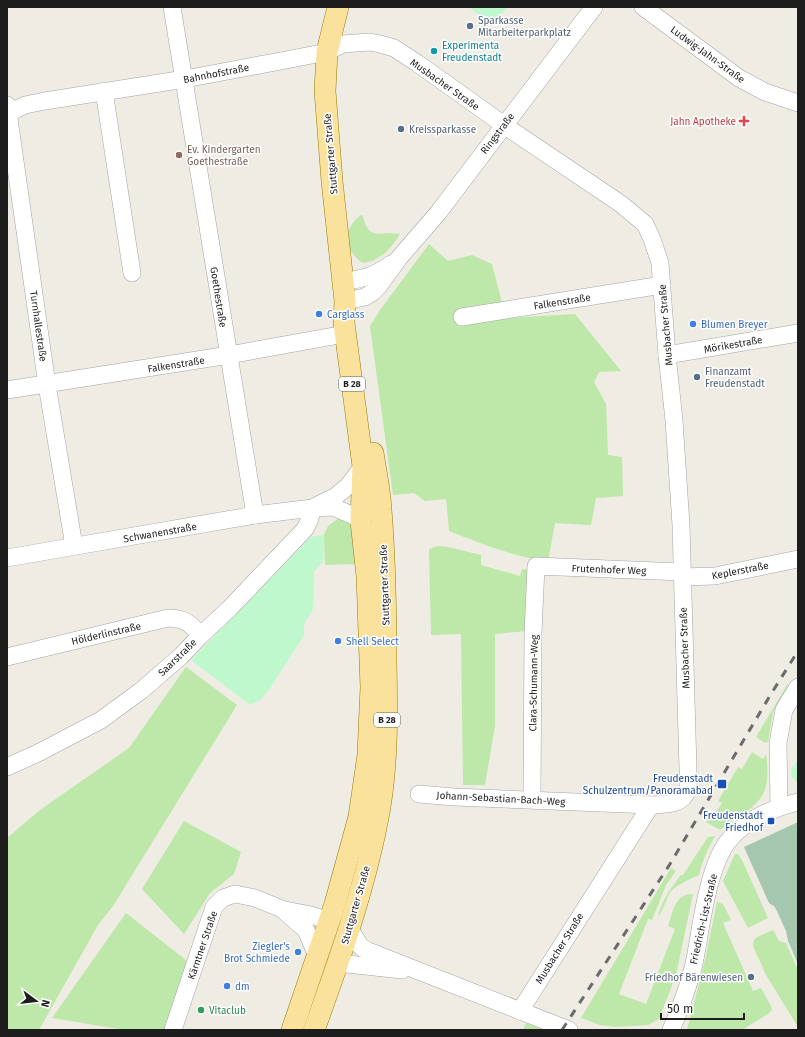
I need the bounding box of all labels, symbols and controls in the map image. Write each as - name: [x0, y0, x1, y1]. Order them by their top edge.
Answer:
- place label: Sparkasse Mitarbeiterparkplatz: [478, 15, 572, 39]
- marker: Sparkasse Mitarbeiterparkplatz: [465, 21, 475, 31]
- street label: Ludwig-Jahn-Straße: [668, 24, 747, 86]
- place label: Experimenta Freudenstadt: [442, 40, 502, 64]
- marker: Experimenta Freudenstadt: [429, 46, 439, 56]
- street label: Musbacher Straße: [408, 57, 481, 113]
- street label: Bahnhofstraße: [182, 62, 250, 86]
- street label: Ringstraße: [478, 111, 517, 157]
- street label: Stuttgarter Straße: [321, 113, 341, 195]
- place label: Jahn Apotheke: [670, 116, 736, 128]
- marker: Jahn Apotheke: [739, 116, 749, 126]
- marker: Kreissparkasse: [396, 124, 406, 134]
- place label: Kreissparkasse: [409, 124, 476, 136]
- place label: Ev. Kindergarten Goethestraße: [187, 144, 261, 168]
- marker: Ev. Kindergarten Goethestraße: [174, 150, 184, 160]
- street label: Goethestraße: [207, 266, 229, 328]
- street label: Musbacher Straße: [656, 284, 676, 366]
- street label: Turnhallestraße: [27, 290, 49, 362]
- street label: Falkenstraße: [533, 292, 592, 312]
- marker: Carglass: [314, 309, 324, 319]
- place label: Carglass: [327, 309, 365, 321]
- marker: Blumen Breyer: [688, 319, 698, 329]
- place label: Blumen Breyer: [701, 319, 768, 331]
- street label: Mörikestraße: [703, 334, 763, 356]
- street label: Falkenstraße: [147, 355, 206, 375]
- place label: Finanzamt Freudenstadt: [705, 366, 765, 390]
- marker: Finanzamt Freudenstadt: [692, 372, 702, 382]
- road number: B 28: [339, 377, 365, 391]
- street label: Schwanenstraße: [123, 521, 198, 545]
- street label: Stuttgarter Straße: [378, 544, 392, 626]
- street label: Keplerstraße: [711, 560, 770, 582]
- street label: Frutenhofer Weg: [571, 563, 647, 577]
- street label: Musbacher Straße: [678, 607, 692, 689]
- street label: Hölderlinstraße: [70, 620, 142, 648]
- street label: Clara-Schumann-Weg: [527, 634, 541, 732]
- marker: Shell Select: [333, 636, 343, 646]
- place label: Shell Select: [346, 636, 399, 648]
- street label: Saarstraße: [156, 637, 199, 679]
- road number: B 28: [374, 713, 400, 727]
- place label: Freudenstadt Schulzentrum/Panoramabad: [583, 773, 713, 797]
- marker: Freudenstadt Schulzentrum/Panoramabad: [716, 778, 728, 790]
- street label: Johann-Sebastian-Bach-Weg: [436, 790, 566, 808]
- place label: Freudenstadt Friedhof: [703, 810, 764, 834]
- marker: Freudenstadt Friedhof: [766, 816, 776, 826]
- street label: Stuttgarter Straße: [339, 865, 373, 946]
- street label: Friedrich-List-Straße: [688, 873, 720, 966]
- street label: Kärntner Straße: [186, 909, 220, 981]
- street label: Musbacher Straße: [533, 911, 587, 986]
- place label: Ziegler's Brot Schmiede: [224, 941, 290, 965]
- marker: Ziegler's Brot Schmiede: [293, 947, 303, 957]
- place label: Friedhof Bärenwiesen: [645, 972, 743, 984]
- marker: Friedhof Bärenwiesen: [746, 972, 756, 982]
- north arrow: [16, 981, 56, 1021]
- marker: dm: [222, 981, 232, 991]
- place label: dm: [235, 981, 250, 993]
- scale bar: [661, 995, 744, 1021]
- text: N: [38, 998, 52, 1009]
- text: 50 m: [667, 1002, 693, 1016]
- marker: Vitaclub: [196, 1005, 206, 1015]
- place label: Vitaclub: [209, 1005, 246, 1017]

